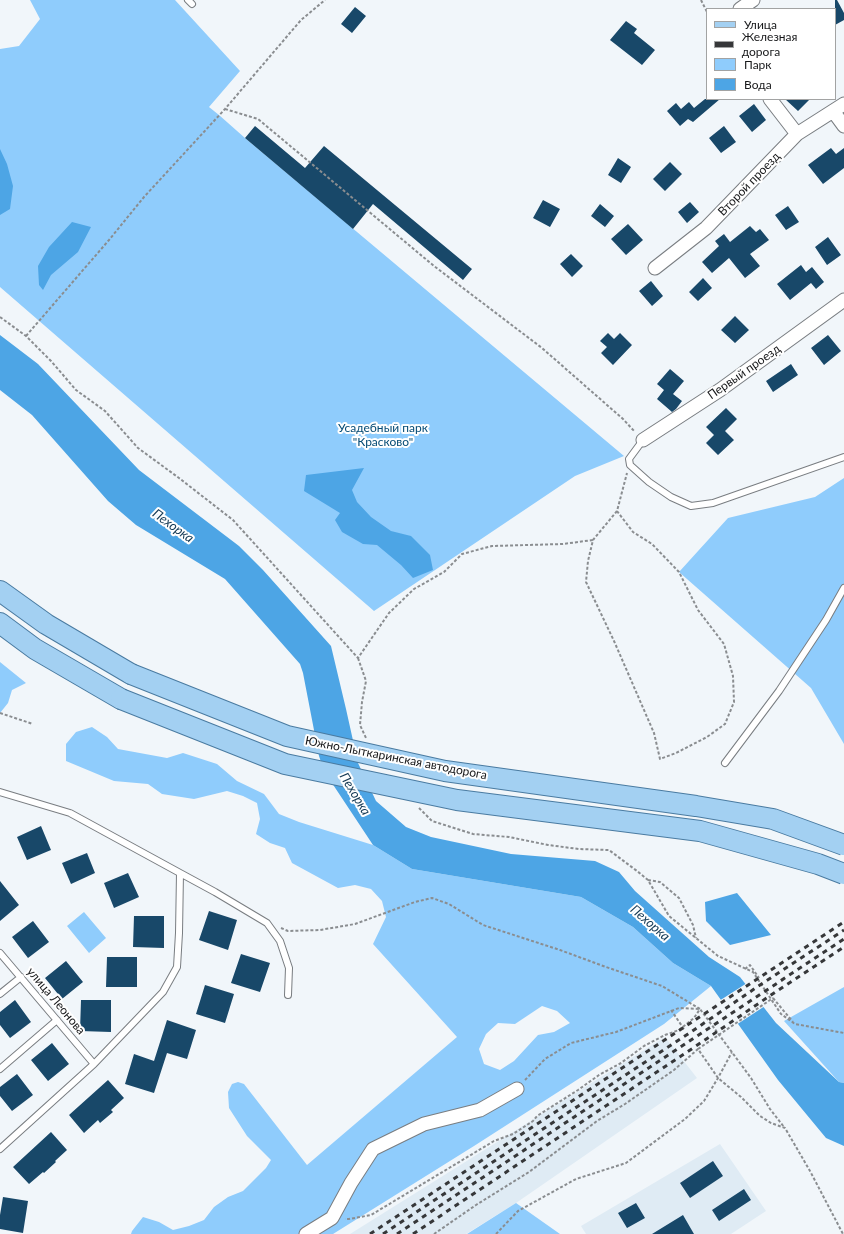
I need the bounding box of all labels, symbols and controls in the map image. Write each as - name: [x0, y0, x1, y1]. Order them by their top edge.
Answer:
- legend: [706, 8, 836, 100]
- text: Улица: [744, 17, 777, 32]
- text: Железная дорога: [742, 29, 797, 59]
- text: Парк: [744, 57, 772, 72]
- text: Вода: [744, 77, 772, 92]
- street label: Второй проезд: [715, 149, 783, 219]
- street label: Первый проезд: [705, 342, 783, 402]
- park label: Усадебный парк "Красково": [338, 421, 428, 449]
- water label: Пехорка: [149, 506, 197, 546]
- street label: Южно-Лыткаринская автодорога: [304, 733, 488, 783]
- water label: Пехорка: [336, 770, 374, 818]
- water label: Пехорка: [627, 902, 673, 944]
- street label: улица Леонова: [24, 965, 88, 1037]

